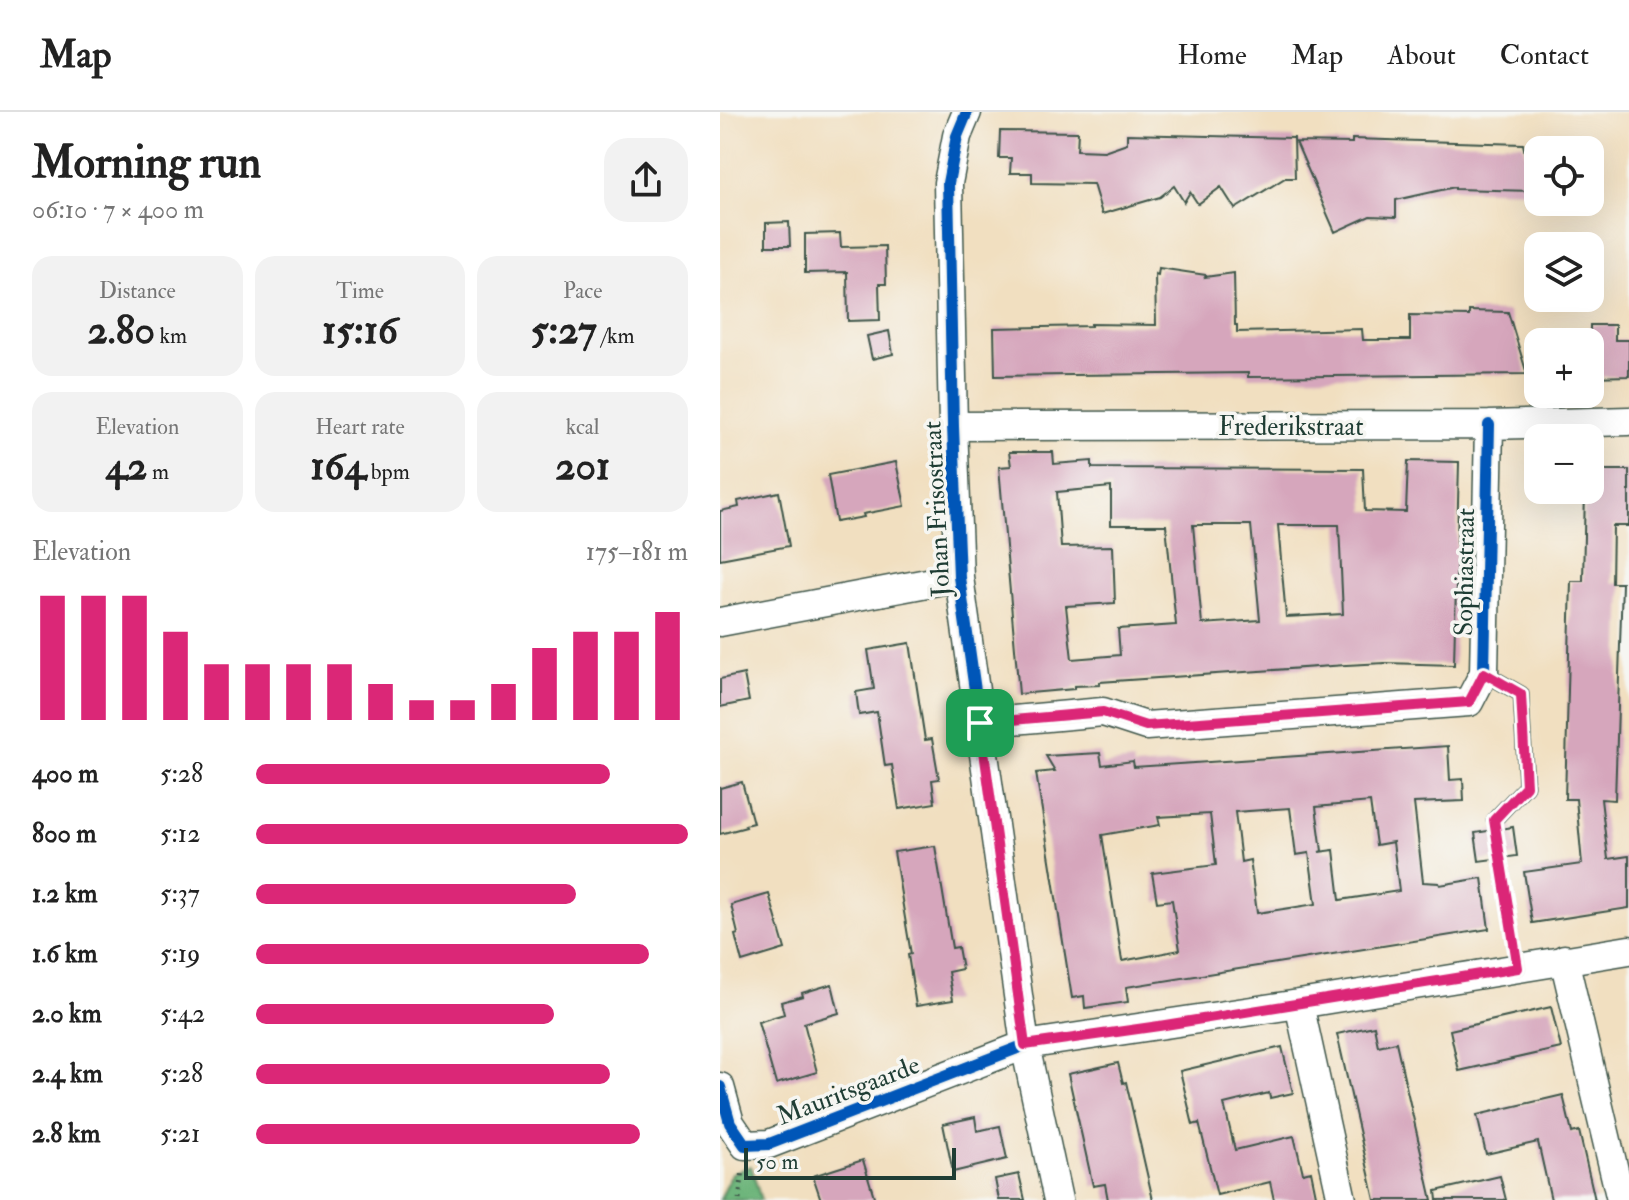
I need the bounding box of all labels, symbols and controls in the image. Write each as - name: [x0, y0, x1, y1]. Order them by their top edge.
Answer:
- text: Map: [40, 31, 111, 79]
- text: Home: [1177, 38, 1247, 73]
- text: Map: [1291, 38, 1343, 73]
- text: About: [1387, 38, 1456, 73]
- text: Contact: [1500, 38, 1589, 73]
- text: Morning run: [32, 136, 261, 191]
- map controls: [1524, 136, 1604, 504]
- button: locate: [1524, 136, 1604, 216]
- button: share: [604, 138, 688, 222]
- text: 06:10 · 7 × 400 m: [32, 194, 204, 226]
- button: layers: [1524, 232, 1604, 312]
- text: Distance: [99, 277, 176, 305]
- text: Time: [336, 277, 384, 305]
- text: Pace: [563, 277, 602, 305]
- text: 2.80: [88, 305, 155, 356]
- text: 15:16: [322, 305, 398, 356]
- text: 5:27: [531, 305, 597, 356]
- text: km: [155, 322, 187, 350]
- text: /km: [597, 322, 635, 350]
- button: +: [1524, 328, 1604, 408]
- street label: Frederikstraat: [1218, 411, 1364, 443]
- text: Elevation: [95, 413, 179, 441]
- text: Heart rate: [315, 413, 405, 441]
- text: kcal: [566, 413, 600, 441]
- street label: Johan Frisostraat: [916, 420, 958, 599]
- button: −: [1524, 424, 1604, 504]
- text: 42: [106, 441, 147, 492]
- text: 164: [310, 441, 366, 492]
- text: 201: [555, 441, 610, 492]
- text: m: [147, 458, 169, 486]
- text: bpm: [366, 458, 410, 486]
- street label: Sophiastraat: [1448, 508, 1483, 636]
- text: Elevation: [32, 536, 131, 568]
- text: 175–181 m: [586, 536, 688, 568]
- pin: [946, 689, 1014, 757]
- icon: arrive: [958, 701, 1002, 745]
- text: 400 m: [32, 758, 98, 790]
- text: 5:28: [160, 758, 203, 790]
- text: 800 m: [32, 818, 97, 850]
- text: 5:12: [160, 818, 200, 850]
- text: 1.2 km: [32, 878, 98, 910]
- text: 5:37: [160, 878, 200, 910]
- text: 1.6 km: [32, 938, 97, 970]
- text: 5:19: [160, 938, 200, 970]
- text: 2.0 km: [32, 998, 102, 1030]
- text: 5:42: [160, 998, 205, 1030]
- street label: Mauritsgaarde: [772, 1049, 924, 1133]
- text: 2.4 km: [32, 1058, 103, 1090]
- text: 5:28: [160, 1058, 203, 1090]
- text: 2.8 km: [32, 1118, 100, 1150]
- text: 5:21: [160, 1118, 200, 1150]
- scale bar: [744, 1144, 956, 1180]
- text: 50 m: [756, 1148, 798, 1176]

